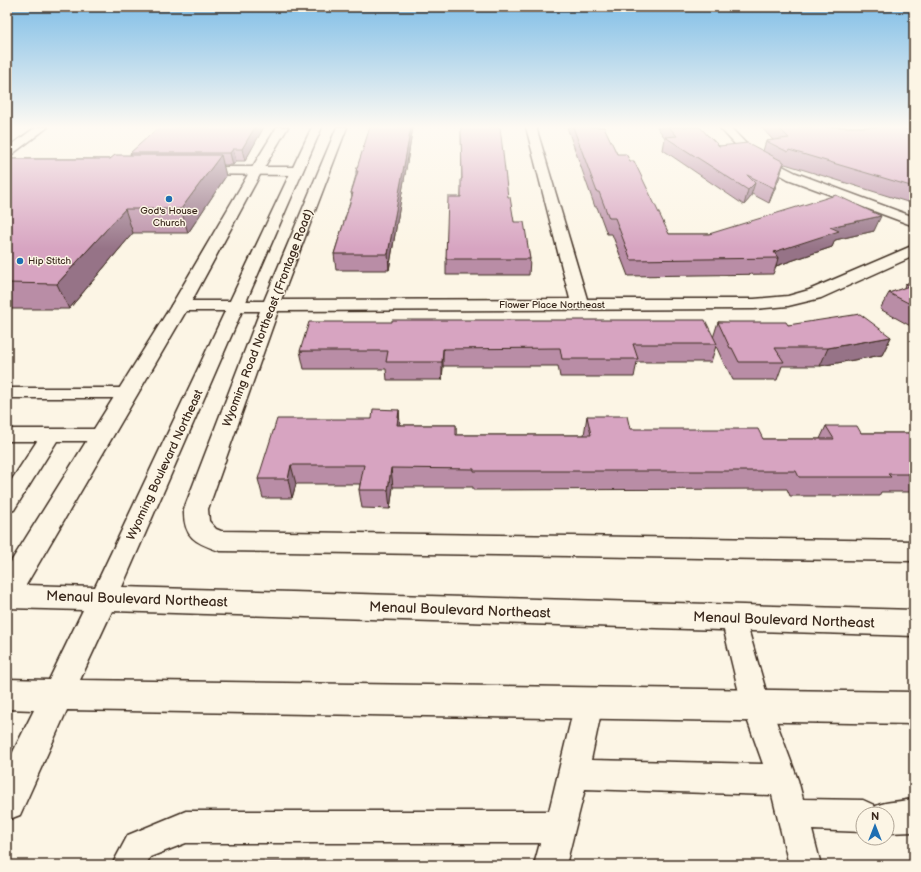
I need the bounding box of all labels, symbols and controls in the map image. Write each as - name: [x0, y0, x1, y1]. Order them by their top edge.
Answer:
- marker: God's House Church: [164, 194, 174, 204]
- place label: God's House Church: [140, 205, 198, 229]
- street label: Wyoming Road Northeast (Frontage Road): [219, 207, 317, 429]
- place label: Hip Stitch: [28, 255, 71, 267]
- marker: Hip Stitch: [15, 256, 25, 266]
- street label: Flower Place Northeast: [499, 299, 605, 311]
- street label: Wyoming Boulevard Northeast: [123, 387, 207, 543]
- street label: Menaul Boulevard Northeast: [46, 587, 229, 611]
- street label: Menaul Boulevard Northeast: [369, 598, 552, 622]
- street label: Menaul Boulevard Northeast: [693, 608, 876, 632]
- north arrow: [855, 806, 895, 846]
- text: N: [871, 810, 879, 823]

